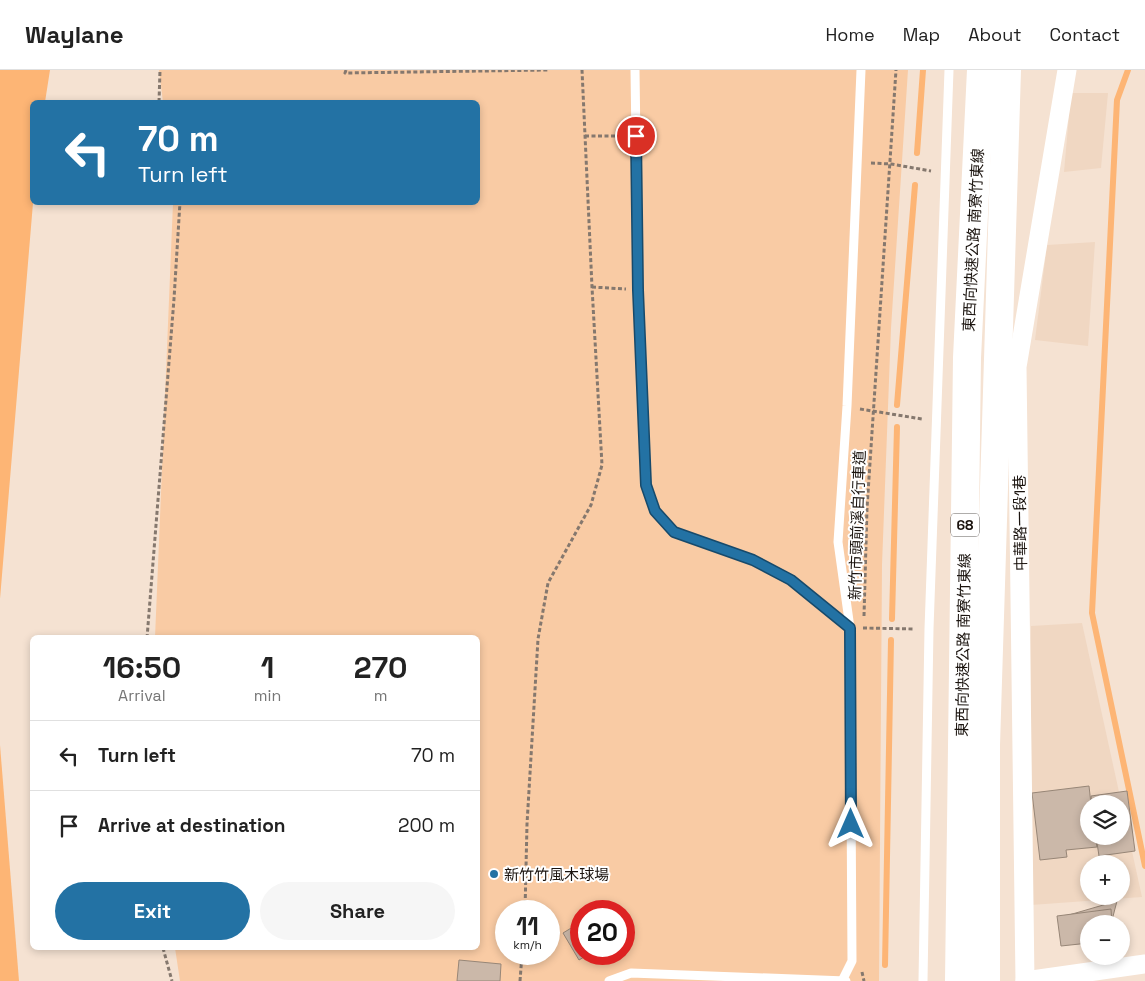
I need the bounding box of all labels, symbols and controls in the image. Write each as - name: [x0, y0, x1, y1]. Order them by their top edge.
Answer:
- text: Waylane: [25, 19, 124, 50]
- text: Home: [826, 23, 875, 46]
- text: Map: [903, 23, 940, 46]
- text: About: [968, 23, 1022, 46]
- text: Contact: [1050, 23, 1120, 46]
- pin: [615, 115, 657, 157]
- text: 70 m: [138, 117, 219, 161]
- icon: left: [55, 120, 120, 185]
- icon: arrive: [622, 122, 650, 150]
- street label: 東西向快速公路 南寮竹東線: [959, 148, 987, 332]
- text: Turn left: [138, 160, 228, 188]
- street label: 新竹市頭前溪自行車道: [845, 450, 869, 600]
- street label: 中華路一段1巷: [1010, 475, 1030, 571]
- road number: 68: [951, 514, 979, 536]
- street label: 東西向快速公路 南寮竹東線: [952, 553, 974, 737]
- text: 16:50: [103, 648, 181, 687]
- text: 1: [261, 648, 274, 687]
- text: 270: [354, 648, 407, 687]
- text: Arrival: [118, 685, 166, 706]
- text: min: [254, 685, 281, 706]
- text: m: [374, 685, 387, 706]
- icon: left: [55, 742, 83, 770]
- text: Turn left: [98, 743, 176, 768]
- text: 70 m: [411, 743, 455, 768]
- map controls: [1080, 795, 1130, 965]
- button: layers: [1080, 795, 1130, 845]
- position arrow: [824, 797, 876, 849]
- icon: arrive: [55, 812, 83, 840]
- text: Arrive at destination: [98, 813, 286, 838]
- text: 200 m: [398, 813, 455, 838]
- button: +: [1080, 855, 1130, 905]
- place label: 新竹竹風木球場: [504, 865, 609, 884]
- marker: 新竹竹風木球場: [488, 868, 500, 880]
- button: Exit: [55, 882, 250, 940]
- button: Share: [260, 882, 455, 940]
- speed limit sign: 20: [570, 900, 635, 965]
- text: 11: [516, 910, 539, 942]
- button: −: [1080, 915, 1130, 965]
- text: km/h: [513, 937, 542, 953]

